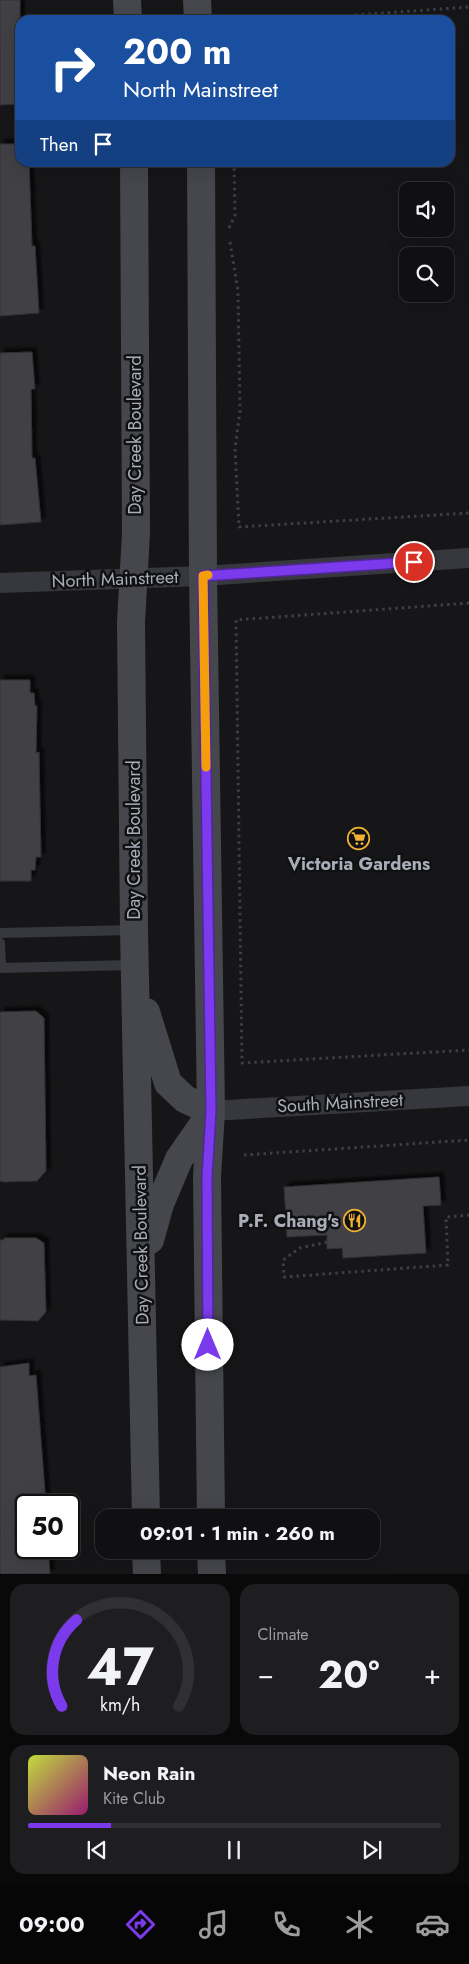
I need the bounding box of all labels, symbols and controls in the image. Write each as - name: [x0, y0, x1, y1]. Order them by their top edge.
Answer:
- text: 200 m: [123, 27, 232, 77]
- icon: right: [40, 35, 105, 100]
- text: North Mainstreet: [123, 73, 278, 105]
- icon: arrive: [89, 130, 117, 158]
- text: Then: [40, 131, 79, 158]
- map controls: [399, 182, 454, 302]
- button: sound: [399, 182, 454, 237]
- button: search: [399, 247, 454, 302]
- street label: Day Creek Boulevard: [122, 355, 148, 515]
- pin: [393, 541, 435, 583]
- icon: arrive: [400, 548, 428, 576]
- street label: North Mainstreet: [51, 564, 180, 594]
- street label: Day Creek Boulevard: [121, 760, 147, 920]
- supermarket icon: Victoria Gardens: [347, 827, 371, 851]
- place label: Victoria Gardens: [287, 851, 430, 877]
- street label: South Mainstreet: [276, 1087, 404, 1119]
- street label: Day Creek Boulevard: [127, 1165, 155, 1325]
- place label: P.F. Chang's: [238, 1208, 339, 1234]
- restaurant icon: P.F. Chang's: [343, 1209, 367, 1233]
- position arrow: [181, 1318, 233, 1370]
- speed limit sign: 50: [15, 1494, 80, 1559]
- text: 09:01 · 1 min · 260 m: [140, 1520, 335, 1547]
- text: Climate: [258, 1623, 309, 1646]
- text: 47: [86, 1629, 154, 1705]
- text: 20°: [318, 1647, 380, 1702]
- text: −: [258, 1654, 274, 1695]
- text: +: [424, 1654, 441, 1695]
- text: km/h: [100, 1692, 140, 1718]
- text: Neon Rain: [103, 1760, 196, 1787]
- text: Kite Club: [103, 1787, 165, 1810]
- icon: previous: [83, 1836, 111, 1864]
- icon: pause: [220, 1836, 248, 1864]
- icon: next: [358, 1836, 386, 1864]
- icon: directions: [123, 1907, 158, 1942]
- icon: music: [196, 1907, 231, 1942]
- icon: phone: [269, 1907, 304, 1942]
- icon: climate: [342, 1907, 377, 1942]
- icon: car: [415, 1907, 450, 1942]
- text: 09:00: [19, 1908, 85, 1940]

